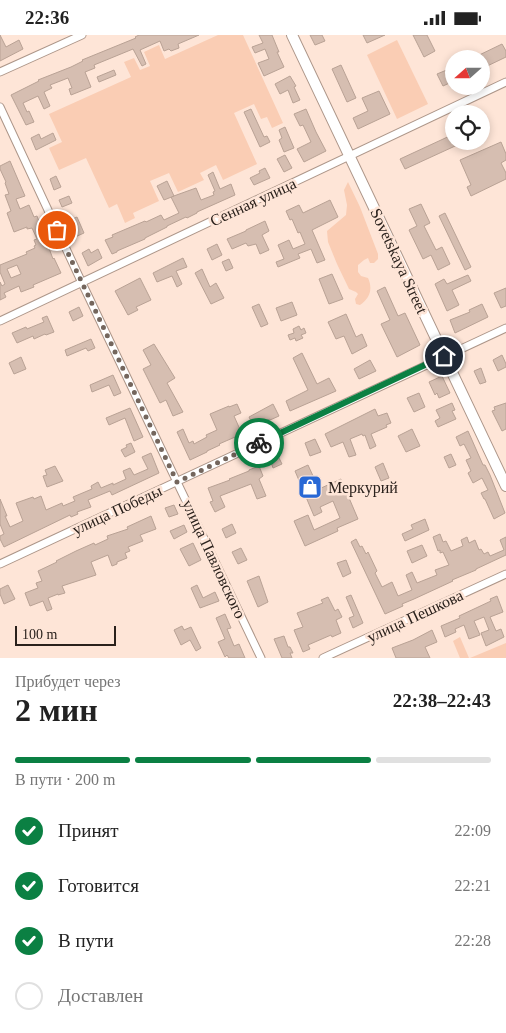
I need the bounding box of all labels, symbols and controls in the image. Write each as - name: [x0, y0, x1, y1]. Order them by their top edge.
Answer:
- text: 22:36: [25, 7, 69, 28]
- north arrow: [445, 50, 490, 95]
- map controls: [445, 50, 490, 150]
- button: locate: [445, 105, 490, 150]
- street label: Сенная улица: [207, 175, 299, 230]
- street label: Sovetskaya Street: [366, 206, 431, 317]
- pin: [36, 209, 78, 251]
- icon: bag: [43, 216, 71, 244]
- pin: [423, 335, 465, 377]
- icon: home: [430, 342, 458, 370]
- courier: [234, 418, 284, 468]
- icon: bike: [245, 429, 273, 457]
- shop icon: Меркурий: [297, 474, 323, 500]
- place label: Меркурий: [328, 479, 398, 497]
- street label: улица Победы: [70, 482, 165, 539]
- street label: улица Павловского: [178, 497, 249, 622]
- street label: улица Пешкова: [364, 586, 466, 647]
- scale bar: [15, 623, 116, 646]
- text: 100 m: [22, 627, 57, 642]
- text: Прибудет через: [15, 673, 121, 690]
- text: 22:38–22:43: [393, 690, 491, 711]
- text: 2 мин: [15, 692, 98, 728]
- text: В пути · 200 m: [15, 771, 116, 788]
- icon: check: [15, 817, 43, 845]
- text: Принят: [58, 820, 119, 841]
- text: 22:09: [455, 822, 491, 839]
- icon: check: [15, 872, 43, 900]
- text: Готовится: [58, 875, 139, 896]
- text: 22:21: [455, 877, 491, 894]
- icon: check: [15, 927, 43, 955]
- text: В пути: [58, 930, 114, 951]
- text: 22:28: [455, 932, 491, 949]
- text: Доставлен: [58, 985, 143, 1006]

